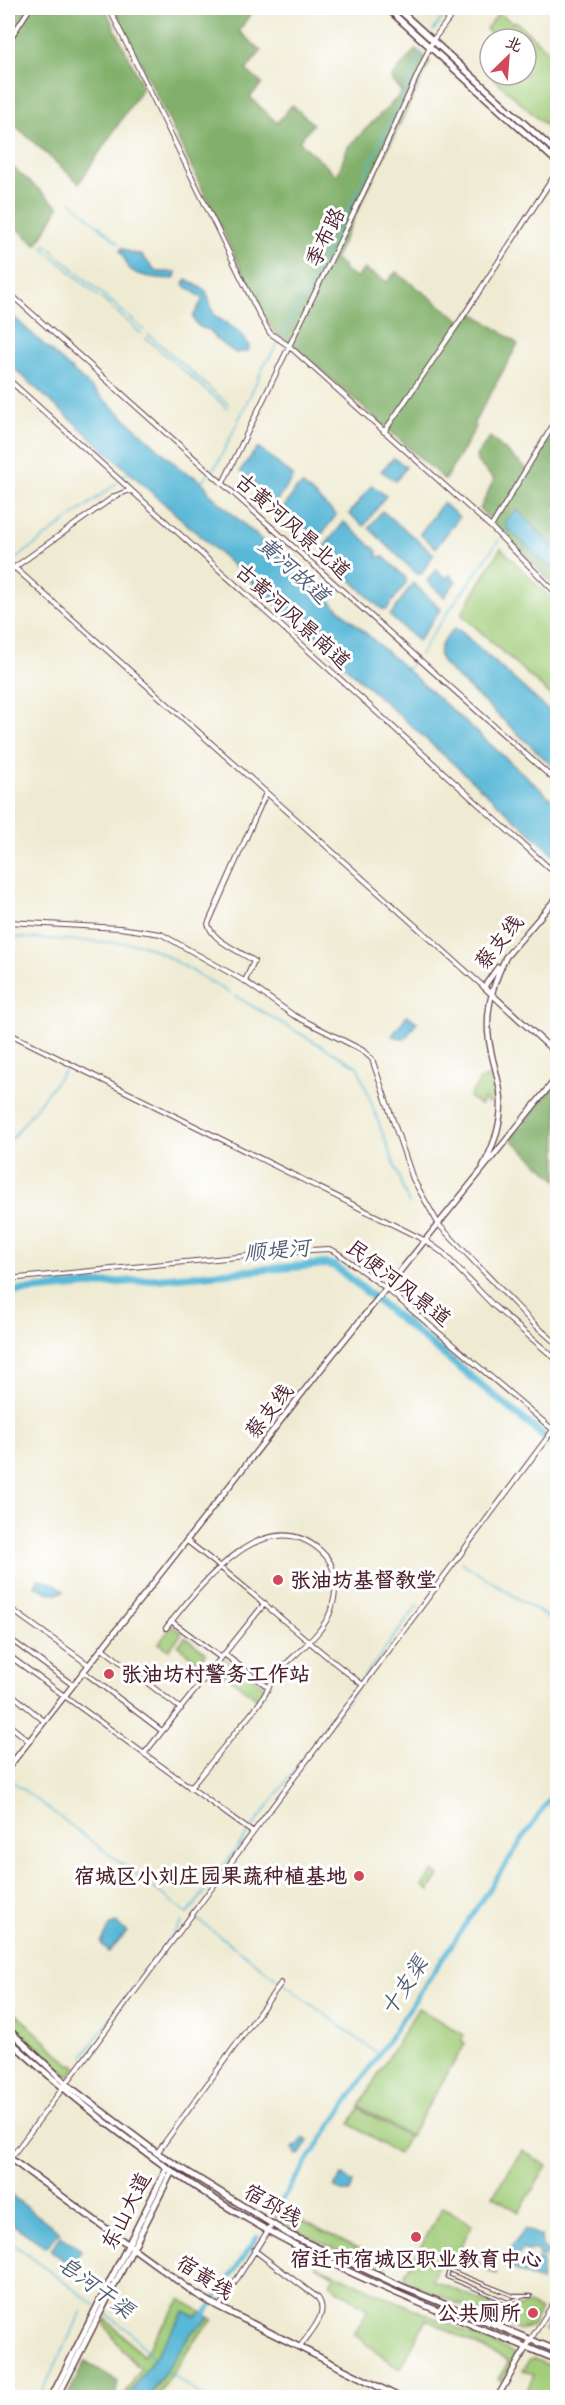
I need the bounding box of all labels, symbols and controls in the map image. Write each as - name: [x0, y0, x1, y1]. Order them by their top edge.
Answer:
- north arrow: [478, 27, 538, 87]
- text: 北: [502, 31, 526, 57]
- street label: 季布路: [299, 203, 351, 271]
- street label: 古黄河风景北道: [229, 466, 357, 586]
- water label: 黄河故道: [252, 530, 338, 612]
- street label: 古黄河风景南道: [229, 556, 357, 676]
- street label: 蔡支线: [468, 909, 530, 975]
- water label: 顺堤河: [243, 1232, 314, 1267]
- street label: 民便河风景道: [341, 1233, 457, 1333]
- street label: 蔡支线: [239, 1378, 299, 1444]
- place label: 张油坊基督教堂: [290, 1566, 437, 1594]
- marker: 张油坊基督教堂: [271, 1573, 285, 1587]
- place label: 张油坊村警务工作站: [121, 1660, 310, 1688]
- marker: 张油坊村警务工作站: [102, 1667, 116, 1681]
- place label: 宿城区小刘庄园果蔬种植基地: [74, 1862, 347, 1890]
- marker: 宿城区小刘庄园果蔬种植基地: [352, 1869, 366, 1883]
- water label: 十支渠: [374, 1949, 436, 2021]
- street label: 东山大道: [94, 2167, 158, 2255]
- street label: 宿邳线: [239, 2177, 307, 2233]
- marker: 宿迁市宿城区职业教育中心: [409, 2230, 423, 2244]
- place label: 宿迁市宿城区职业教育中心: [290, 2245, 542, 2273]
- street label: 宿黄线: [171, 2248, 239, 2306]
- water label: 皂河干渠: [52, 2249, 141, 2326]
- place label: 公共厕所: [437, 2299, 521, 2327]
- marker: 公共厕所: [526, 2306, 540, 2320]

